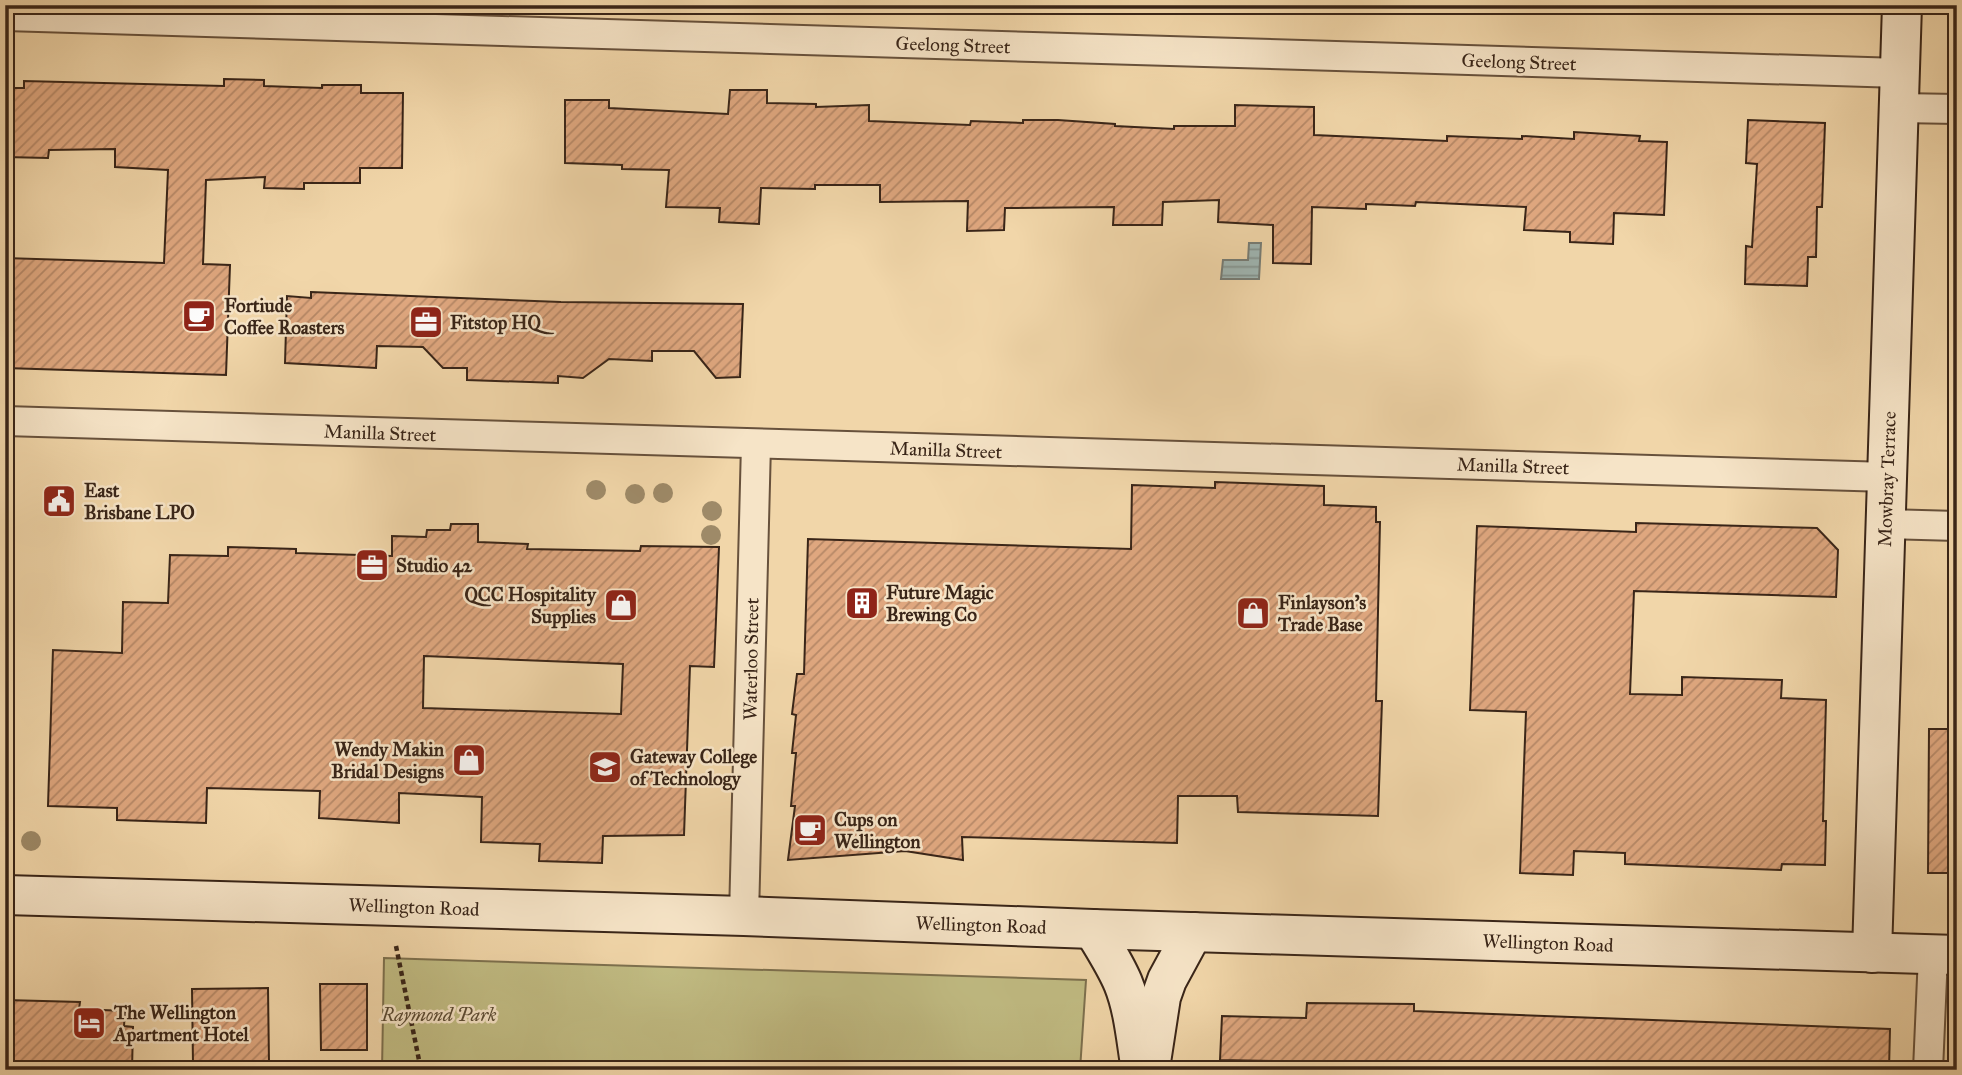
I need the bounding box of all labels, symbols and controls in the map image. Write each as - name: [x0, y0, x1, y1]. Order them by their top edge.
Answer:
- street label: Geelong Street: [895, 32, 1011, 60]
- street label: Geelong Street: [1461, 49, 1577, 77]
- place label: Fortiude Coffee Roasters: [224, 294, 345, 339]
- cafe icon: Fortiude Coffee Roasters: [180, 297, 218, 335]
- office icon: Fitstop HQ: [407, 303, 445, 341]
- place label: Fitstop HQ: [450, 311, 554, 335]
- street label: Mowbray Terrace: [1873, 411, 1901, 547]
- street label: Manilla Street: [323, 420, 437, 446]
- street label: Manilla Street: [889, 437, 1003, 463]
- street label: Manilla Street: [1456, 453, 1570, 479]
- place label: East Brisbane LPO: [84, 479, 195, 524]
- public building icon: East Brisbane LPO: [40, 482, 78, 520]
- office icon: Studio 42: [353, 546, 391, 584]
- place label: Studio 42: [396, 554, 473, 578]
- place label: Future Magic Brewing Co: [886, 581, 994, 627]
- place label: QCC Hospitality Supplies: [464, 583, 597, 629]
- building icon: Future Magic Brewing Co: [843, 584, 881, 622]
- shop icon: QCC Hospitality Supplies: [602, 586, 640, 624]
- place label: Finlayson's Trade Base: [1277, 591, 1366, 636]
- shop icon: Finlayson's Trade Base: [1234, 594, 1272, 632]
- street label: Waterloo Street: [738, 597, 764, 720]
- place label: Wendy Makin Bridal Designs: [331, 738, 445, 784]
- shop icon: Wendy Makin Bridal Designs: [450, 741, 488, 779]
- place label: Gateway College of Technology: [630, 745, 757, 791]
- school or university icon: Gateway College of Technology: [586, 748, 624, 786]
- place label: Cups on Wellington: [834, 808, 921, 854]
- cafe icon: Cups on Wellington: [791, 811, 829, 849]
- street label: Wellington Road: [348, 893, 480, 922]
- street label: Wellington Road: [915, 911, 1047, 940]
- street label: Wellington Road: [1482, 929, 1614, 958]
- place label: The Wellington Apartment Hotel: [112, 1001, 250, 1047]
- park label: Raymond Park: [380, 1003, 497, 1026]
- hotel icon: The Wellington Apartment Hotel: [70, 1004, 108, 1042]

